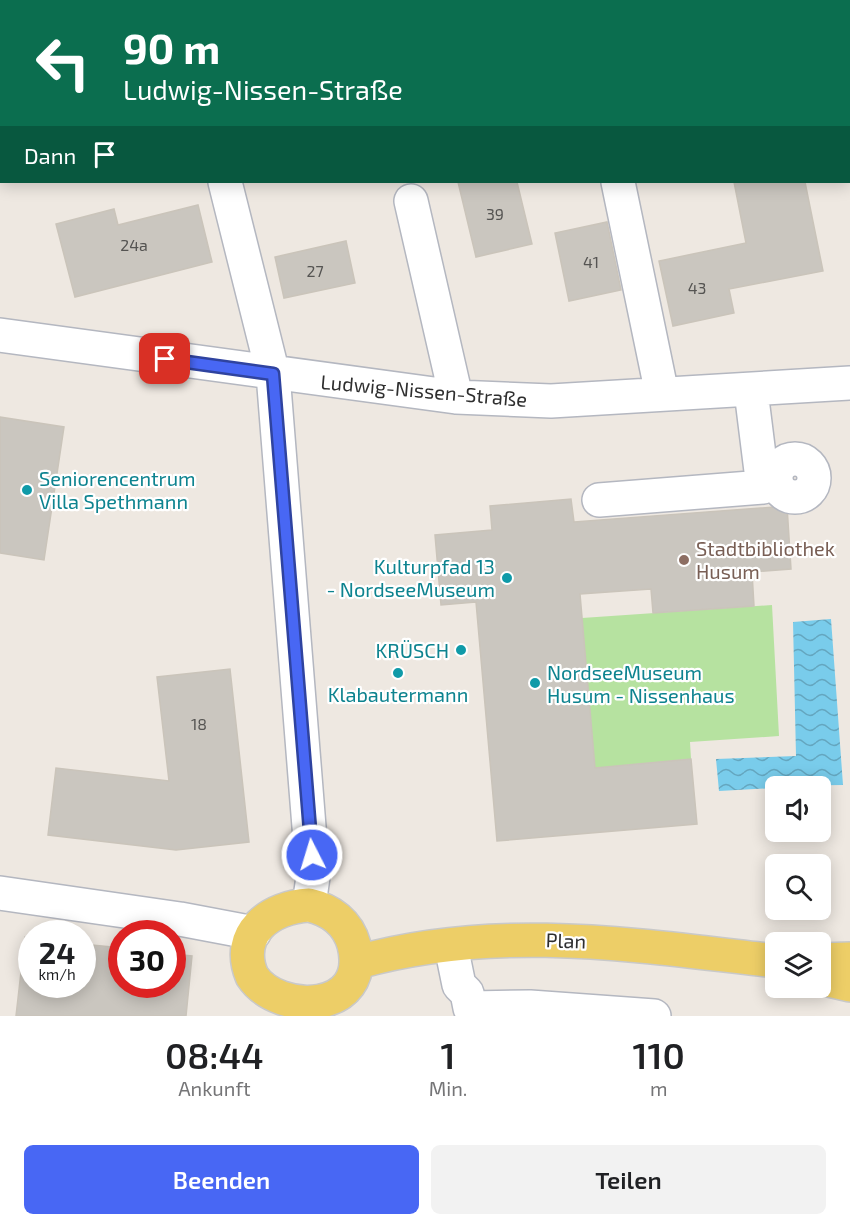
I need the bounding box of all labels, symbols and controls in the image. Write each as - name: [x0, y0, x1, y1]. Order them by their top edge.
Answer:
- text: 90 m: [123, 22, 220, 72]
- icon: left: [24, 24, 102, 102]
- text: Ludwig-Nissen-Straße: [123, 73, 403, 105]
- icon: arrive: [88, 138, 121, 171]
- text: Dann: [24, 142, 76, 168]
- house number: 39: [486, 204, 504, 223]
- house number: 24a: [120, 235, 148, 254]
- house number: 41: [583, 252, 599, 271]
- house number: 27: [306, 261, 324, 280]
- house number: 43: [688, 278, 706, 297]
- pin: [139, 333, 190, 384]
- icon: arrive: [148, 342, 181, 375]
- street label: Ludwig-Nissen-Straße: [320, 369, 528, 411]
- place label: Seniorencentrum Villa Spethmann: [39, 466, 196, 513]
- marker: Seniorencentrum Villa Spethmann: [20, 483, 34, 497]
- place label: Stadtbibliothek Husum: [696, 536, 835, 583]
- marker: Stadtbibliothek Husum: [677, 553, 691, 567]
- place label: Kulturpfad 13 - NordseeMuseum: [326, 554, 495, 601]
- marker: Kulturpfad 13 - NordseeMuseum: [500, 571, 514, 585]
- place label: KRÜSCH: [376, 638, 449, 662]
- marker: KRÜSCH: [454, 643, 468, 657]
- place label: NordseeMuseum Husum - Nissenhaus: [547, 660, 735, 707]
- marker: Klabautermann: [391, 666, 405, 680]
- marker: NordseeMuseum Husum - Nissenhaus: [528, 676, 542, 690]
- place label: Klabautermann: [328, 682, 468, 706]
- house number: 18: [191, 714, 207, 733]
- map controls: [765, 776, 831, 998]
- button: sound: [765, 776, 831, 842]
- position arrow: [280, 823, 344, 887]
- button: search: [765, 854, 831, 920]
- speed limit sign: 30: [108, 920, 186, 998]
- street label: Plan: [545, 927, 587, 953]
- button: layers: [765, 932, 831, 998]
- text: 24: [39, 934, 75, 970]
- text: km/h: [38, 965, 76, 983]
- text: 08:44: [165, 1033, 264, 1076]
- text: 1: [441, 1033, 456, 1076]
- text: 110: [633, 1033, 685, 1076]
- text: Ankunft: [178, 1076, 251, 1100]
- text: Min.: [429, 1076, 467, 1100]
- text: m: [650, 1076, 667, 1100]
- button: Beenden: [24, 1145, 419, 1214]
- button: Teilen: [431, 1145, 826, 1214]

